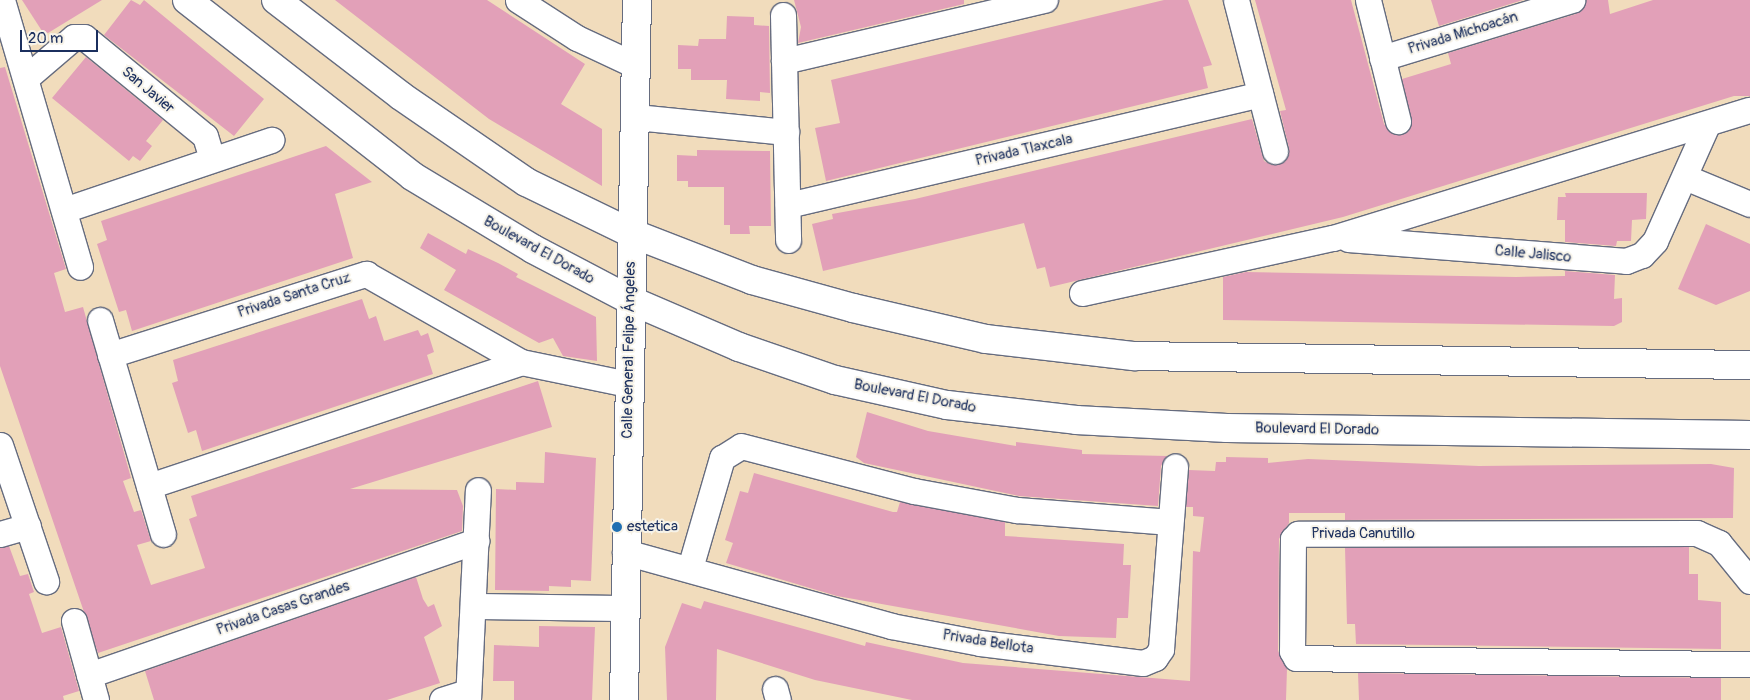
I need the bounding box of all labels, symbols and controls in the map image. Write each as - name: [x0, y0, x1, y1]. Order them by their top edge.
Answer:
- street label: Privada Michoacán: [1406, 8, 1520, 58]
- scale bar: [22, 20, 100, 52]
- text: 20 m: [28, 29, 63, 48]
- street label: San Javier: [118, 63, 178, 117]
- street label: Privada Tlaxcala: [974, 130, 1074, 170]
- street label: Boulevard El Dorado: [480, 212, 598, 288]
- street label: Calle Jalisco: [1494, 242, 1572, 266]
- street label: Calle General Felipe Ángeles: [618, 261, 640, 439]
- street label: Privada Santa Cruz: [235, 268, 353, 322]
- street label: Boulevard El Dorado: [852, 375, 978, 417]
- street label: Boulevard El Dorado: [1255, 419, 1379, 439]
- place label: estetica: [627, 518, 678, 536]
- marker: estetica: [611, 521, 623, 533]
- street label: Privada Canutillo: [1311, 525, 1415, 543]
- street label: Privada Casas Grandes: [214, 577, 352, 639]
- street label: Privada Bellota: [941, 626, 1035, 658]

